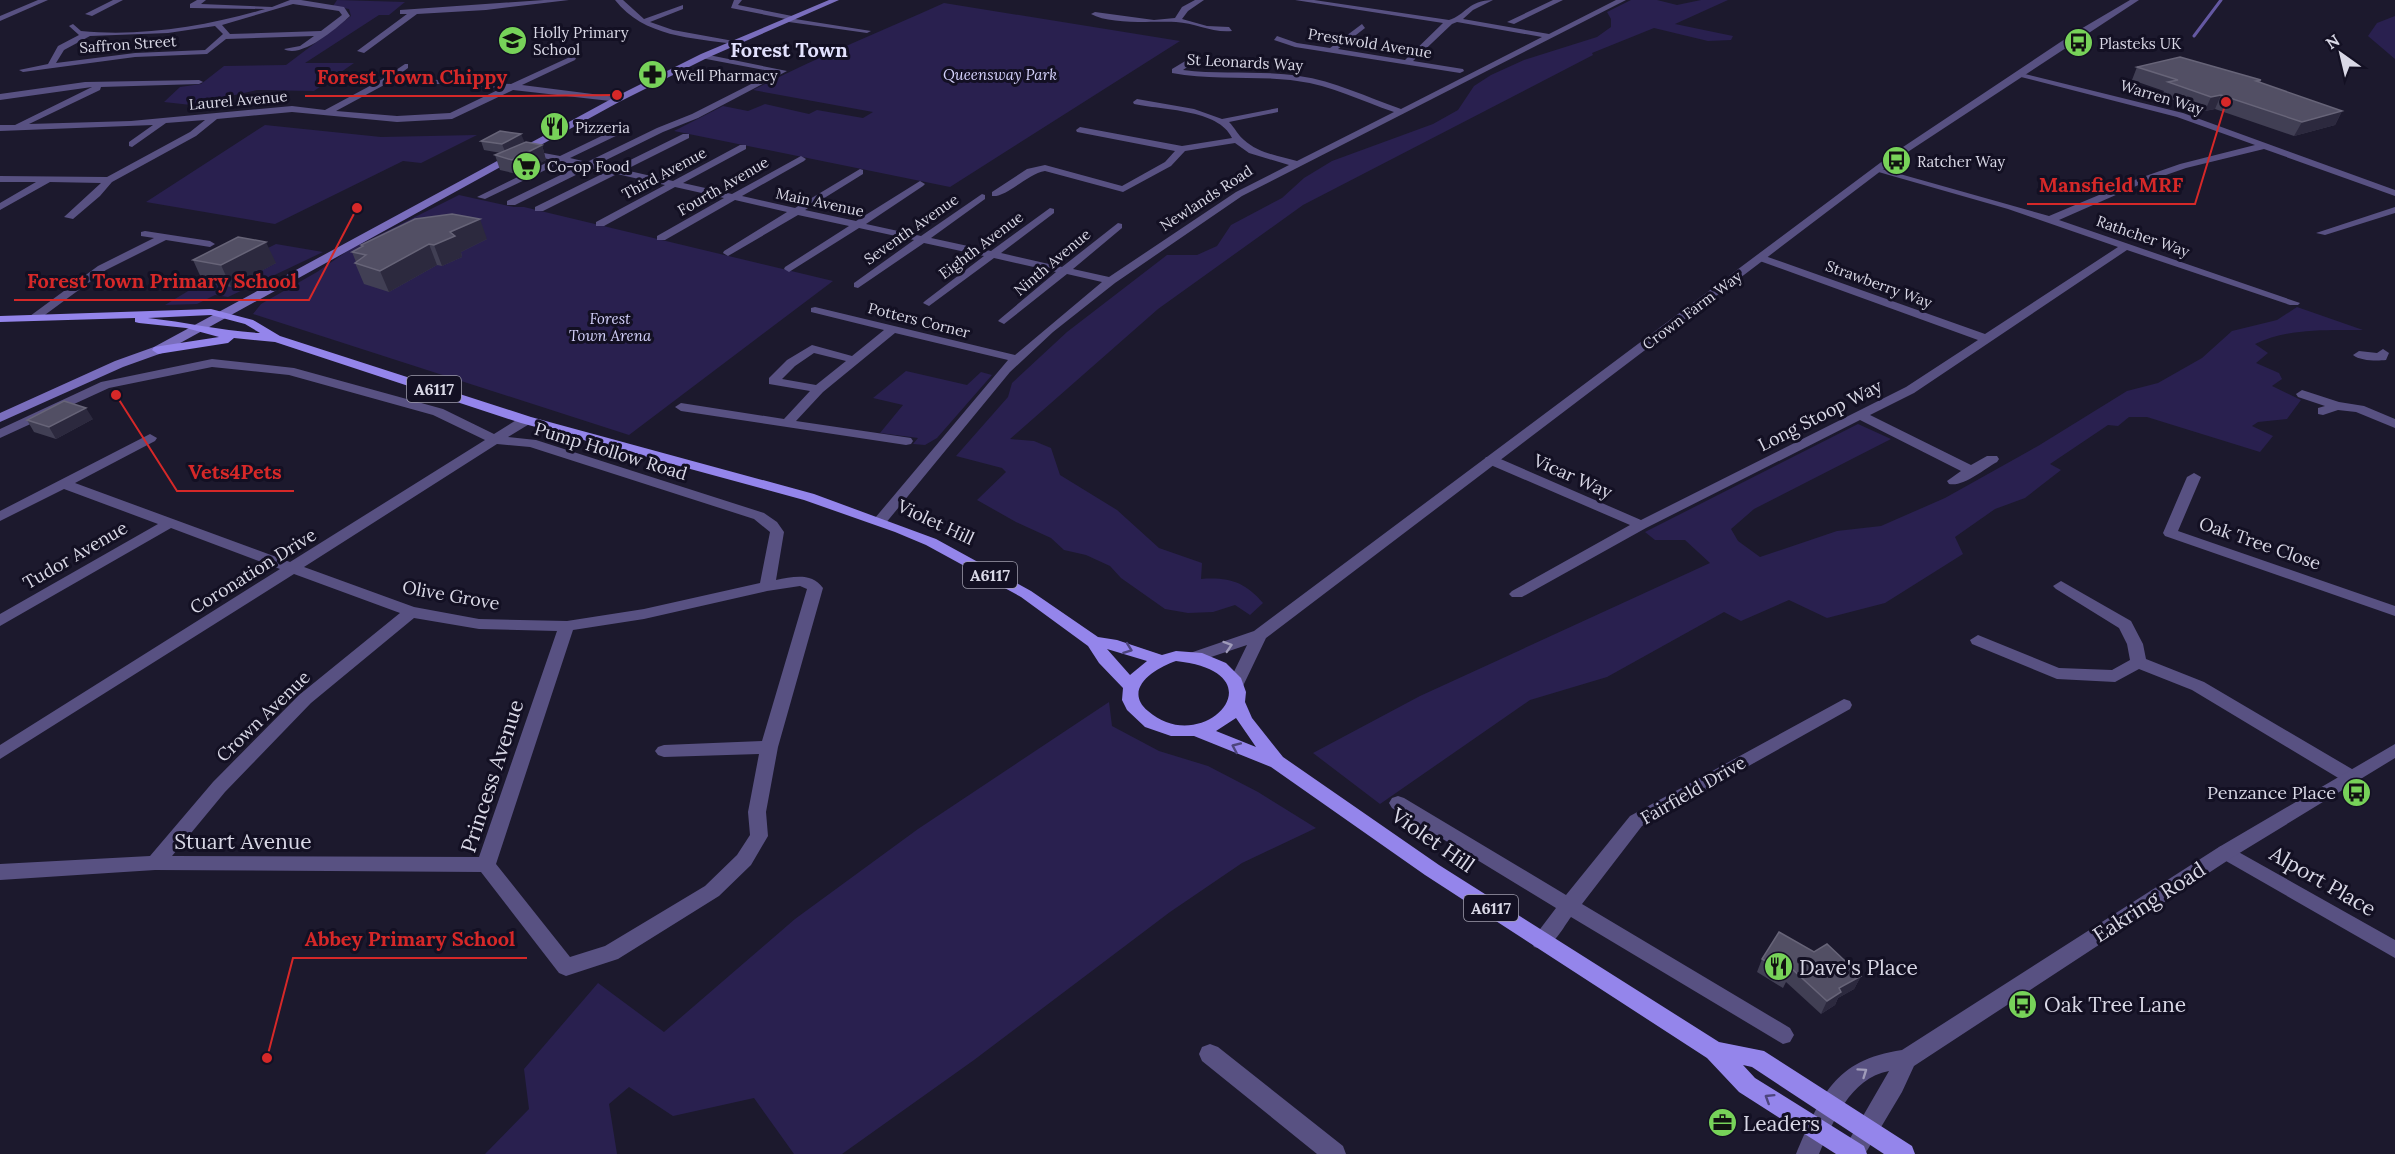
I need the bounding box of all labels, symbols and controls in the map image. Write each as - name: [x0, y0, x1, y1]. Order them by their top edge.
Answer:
- place label: Holly Primary School: [533, 23, 629, 59]
- street label: Prestwold Avenue: [1307, 24, 1433, 62]
- north arrow: [2311, 24, 2371, 84]
- school or university icon: Holly Primary School: [496, 25, 528, 57]
- bus stop icon: Plasteks UK: [2062, 27, 2094, 59]
- text: N: [2322, 30, 2343, 53]
- street label: Saffron Street: [79, 31, 177, 57]
- place label: Plasteks UK: [2099, 34, 2182, 53]
- district label: Forest Town: [730, 37, 848, 62]
- street label: St Leonards Way: [1186, 49, 1304, 75]
- callout: Forest Town Chippy: [305, 58, 519, 96]
- pharmacy icon: Well Pharmacy: [637, 59, 669, 91]
- text: Forest Town Chippy: [317, 64, 507, 89]
- park label: Queensway Park: [943, 65, 1057, 84]
- place label: Well Pharmacy: [674, 66, 778, 85]
- street label: Warren Way: [2118, 75, 2206, 119]
- street label: Laurel Avenue: [188, 86, 288, 114]
- restaurant icon: Pizzeria: [538, 111, 570, 143]
- place label: Pizzeria: [575, 118, 630, 137]
- street label: Third Avenue: [618, 143, 710, 203]
- bus stop icon: Ratcher Way: [1880, 145, 1912, 177]
- supermarket icon: Co-op Food: [510, 150, 542, 182]
- street label: Fourth Avenue: [674, 152, 772, 220]
- place label: Ratcher Way: [1917, 152, 2005, 171]
- place label: Co-op Food: [547, 157, 630, 176]
- street label: Newlands Road: [1156, 161, 1256, 235]
- callout: Mansfield MRF: [2027, 166, 2195, 204]
- text: Mansfield MRF: [2039, 172, 2184, 197]
- street label: Main Avenue: [774, 183, 866, 221]
- street label: Seventh Avenue: [860, 189, 962, 269]
- street label: Eighth Avenue: [935, 207, 1027, 283]
- street label: Rathcher Way: [2094, 211, 2192, 261]
- street label: Ninth Avenue: [1010, 224, 1094, 300]
- street label: Strawberry Way: [1823, 256, 1935, 312]
- callout: Forest Town Primary School: [14, 262, 309, 300]
- street label: Crown Farm Way: [1639, 266, 1746, 354]
- text: Forest Town Primary School: [27, 268, 297, 293]
- street label: Potters Corner: [866, 298, 972, 342]
- park label: Forest Town Arena: [569, 309, 652, 345]
- street label: Long Stoop Way: [1754, 374, 1886, 456]
- road number: A6117: [407, 376, 461, 402]
- street label: Pump Hollow Road: [532, 417, 690, 485]
- street label: Vicar Way: [1529, 448, 1616, 504]
- callout: Vets4Pets: [177, 453, 294, 491]
- text: Vets4Pets: [188, 459, 282, 484]
- street label: Violet Hill: [893, 494, 978, 550]
- street label: Oak Tree Close: [2196, 511, 2324, 575]
- street label: Tudor Avenue: [19, 516, 132, 594]
- street label: Coronation Drive: [186, 523, 321, 619]
- road number: A6117: [963, 562, 1017, 588]
- street label: Olive Grove: [401, 575, 502, 615]
- one-way arrow: [1222, 641, 1233, 653]
- one-way arrow: [1122, 642, 1132, 655]
- street label: Crown Avenue: [211, 665, 315, 767]
- street label: Princess Avenue: [455, 696, 529, 856]
- one-way arrow: [1232, 742, 1243, 754]
- street label: Fairfield Drive: [1636, 751, 1750, 829]
- bus stop icon: Penzance Place: [2341, 776, 2373, 808]
- place label: Penzance Place: [2207, 781, 2336, 804]
- street label: Violet Hill: [1385, 801, 1480, 879]
- street label: Stuart Avenue: [174, 828, 312, 855]
- street label: Alport Place: [2264, 839, 2381, 922]
- street label: Eakring Road: [2088, 856, 2210, 948]
- road number: A6117: [1464, 895, 1518, 921]
- callout: Abbey Primary School: [293, 920, 527, 958]
- text: Abbey Primary School: [305, 926, 515, 951]
- restaurant icon: Dave's Place: [1762, 951, 1794, 983]
- place label: Dave's Place: [1799, 954, 1918, 981]
- bus stop icon: Oak Tree Lane: [2007, 988, 2039, 1020]
- place label: Oak Tree Lane: [2044, 991, 2186, 1018]
- one-way arrow: [1856, 1068, 1867, 1079]
- one-way arrow: [1765, 1094, 1775, 1106]
- office icon: Leaders: [1706, 1107, 1738, 1139]
- place label: Leaders: [1743, 1110, 1820, 1137]

